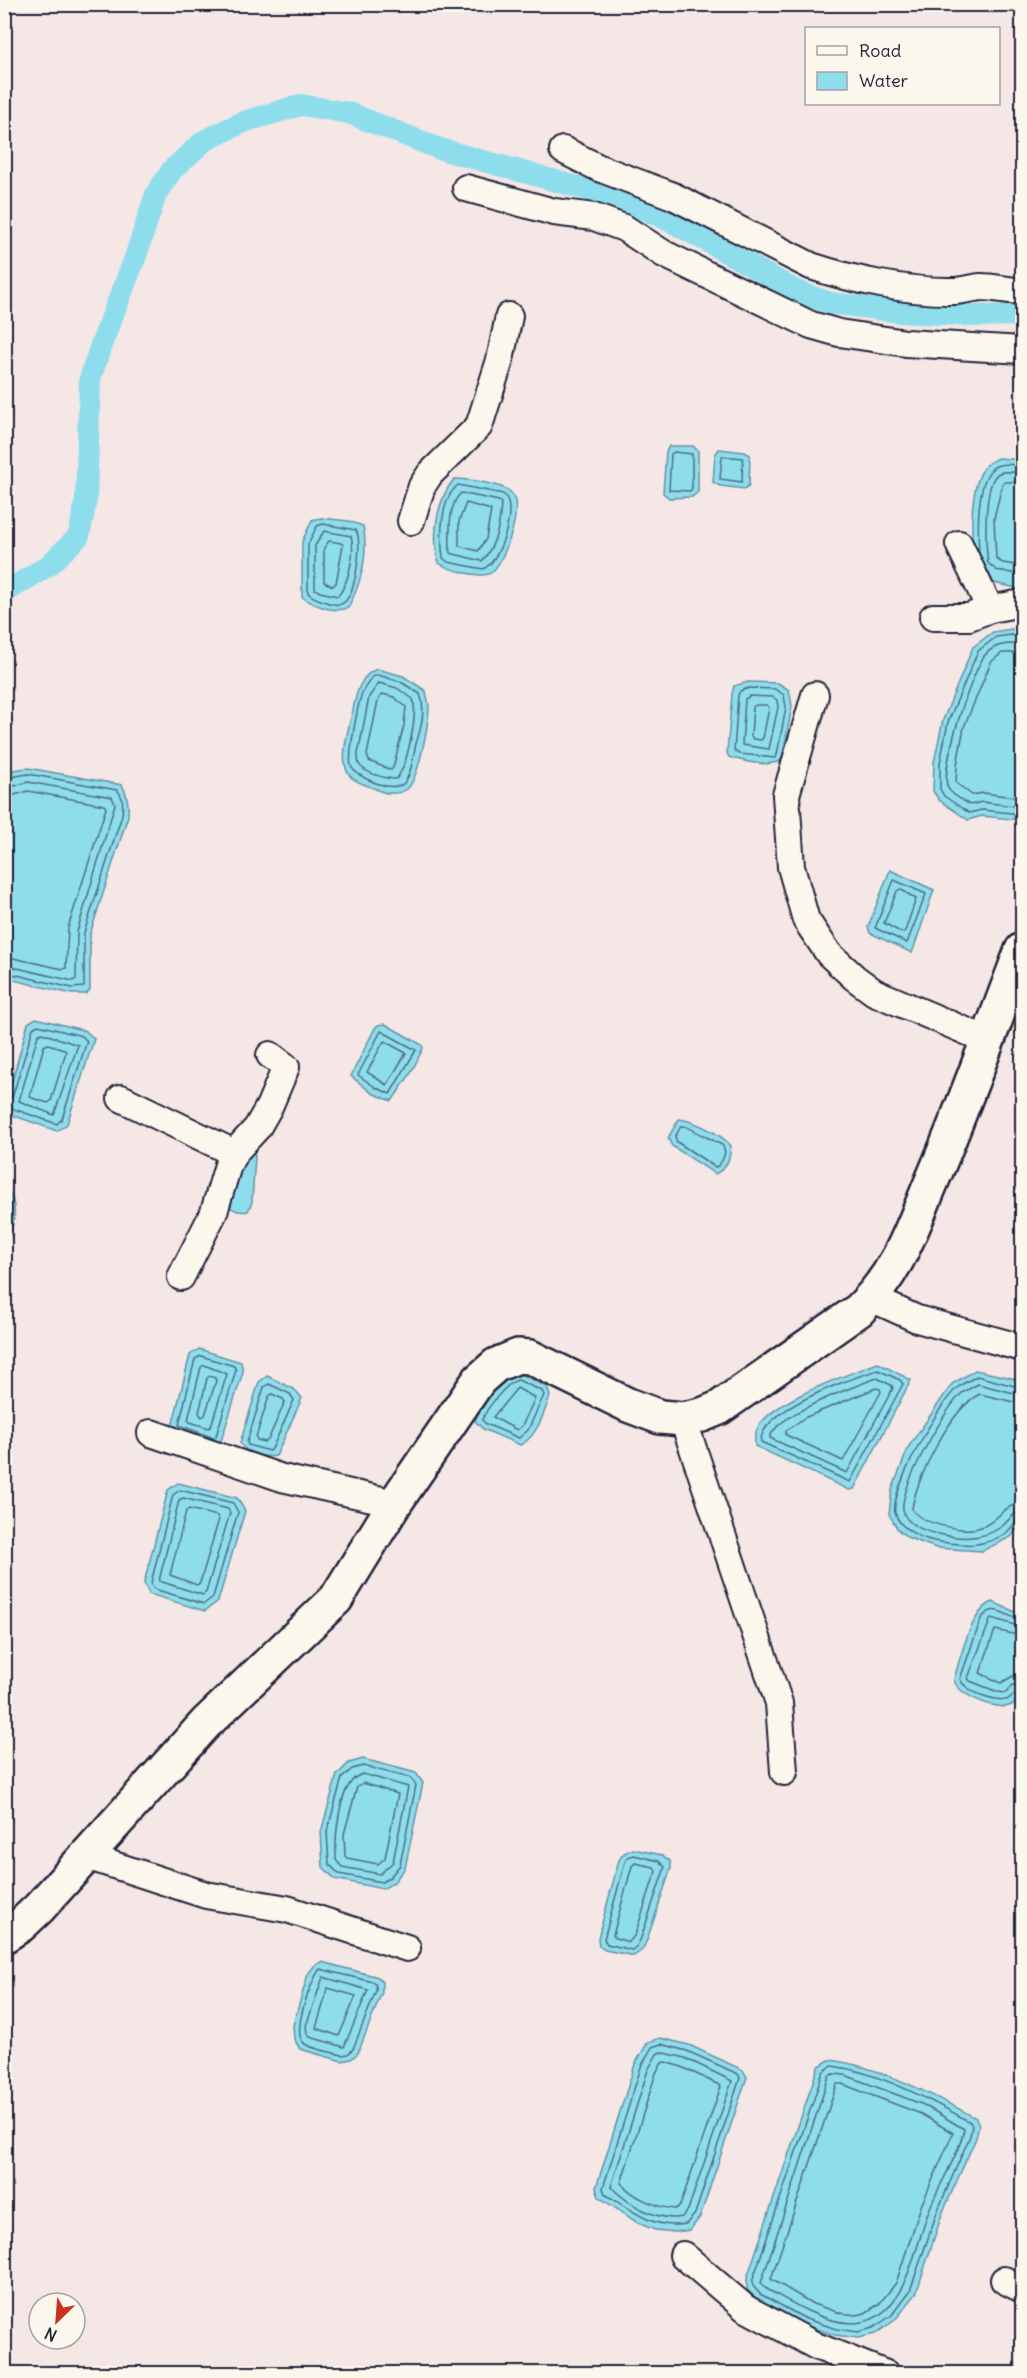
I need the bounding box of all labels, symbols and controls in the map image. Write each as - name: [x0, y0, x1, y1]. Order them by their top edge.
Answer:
- legend: [805, 27, 1000, 105]
- text: Road: [859, 39, 902, 62]
- text: Water: [859, 69, 909, 92]
- north arrow: [27, 2291, 87, 2351]
- text: N: [41, 2323, 60, 2346]

